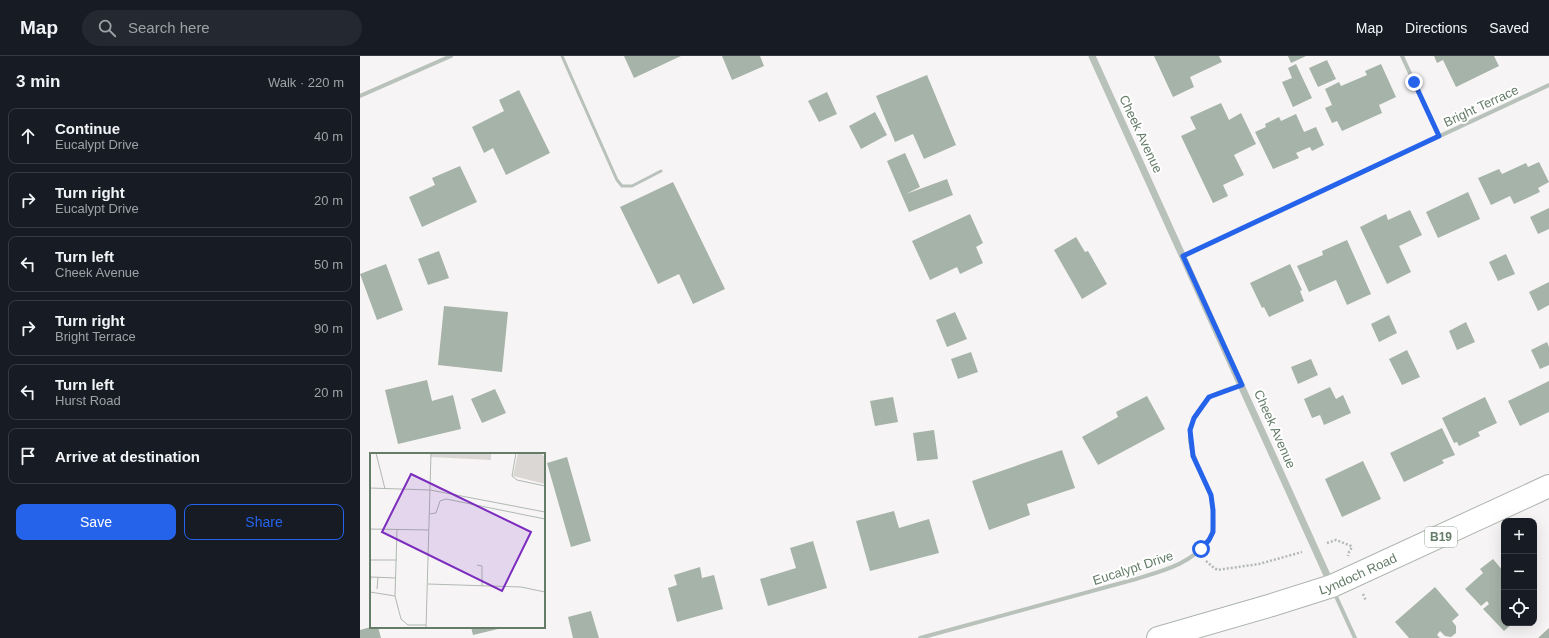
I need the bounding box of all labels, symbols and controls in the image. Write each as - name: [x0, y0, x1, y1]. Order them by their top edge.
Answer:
- search box: [82, 10, 362, 46]
- text: Map: [20, 17, 58, 38]
- icon: search: [96, 17, 118, 39]
- text: Search here: [128, 19, 210, 36]
- text: Map: [1356, 20, 1383, 36]
- text: Directions: [1405, 20, 1467, 36]
- text: Saved: [1489, 20, 1529, 36]
- text: 3 min: [16, 72, 60, 91]
- route end: [1405, 73, 1423, 91]
- text: Walk · 220 m: [268, 75, 344, 90]
- street label: Bright Terrace: [1441, 82, 1521, 130]
- street label: Cheek Avenue: [1116, 93, 1166, 175]
- text: Continue: [55, 120, 120, 137]
- icon: ahead: [17, 125, 39, 147]
- text: 40 m: [314, 129, 343, 144]
- text: Eucalypt Drive: [55, 137, 139, 152]
- text: Turn right: [55, 184, 125, 201]
- icon: right: [17, 189, 39, 211]
- text: 20 m: [314, 193, 343, 208]
- text: Eucalypt Drive: [55, 201, 139, 216]
- text: Turn left: [55, 248, 114, 265]
- icon: left: [17, 253, 39, 275]
- text: 50 m: [314, 257, 343, 272]
- text: Cheek Avenue: [55, 265, 139, 280]
- text: Turn right: [55, 312, 125, 329]
- icon: right: [17, 317, 39, 339]
- text: 90 m: [314, 321, 343, 336]
- text: Bright Terrace: [55, 329, 136, 344]
- text: Turn left: [55, 376, 114, 393]
- icon: left: [17, 381, 39, 403]
- text: 20 m: [314, 385, 343, 400]
- street label: Cheek Avenue: [1251, 387, 1299, 471]
- text: Hurst Road: [55, 393, 121, 408]
- icon: arrive: [17, 445, 39, 467]
- text: Arrive at destination: [55, 448, 200, 465]
- inset map: [370, 453, 545, 628]
- button: Save: [16, 504, 176, 540]
- button: Share: [184, 504, 344, 540]
- map controls: [1501, 518, 1537, 626]
- button: +: [1501, 518, 1537, 554]
- road number: B19: [1425, 527, 1457, 547]
- route start: [1192, 540, 1210, 558]
- street label: Eucalypt Drive: [1091, 548, 1175, 588]
- street label: Lyndoch Road: [1317, 550, 1399, 597]
- button: −: [1501, 554, 1537, 590]
- button: locate: [1501, 590, 1537, 626]

